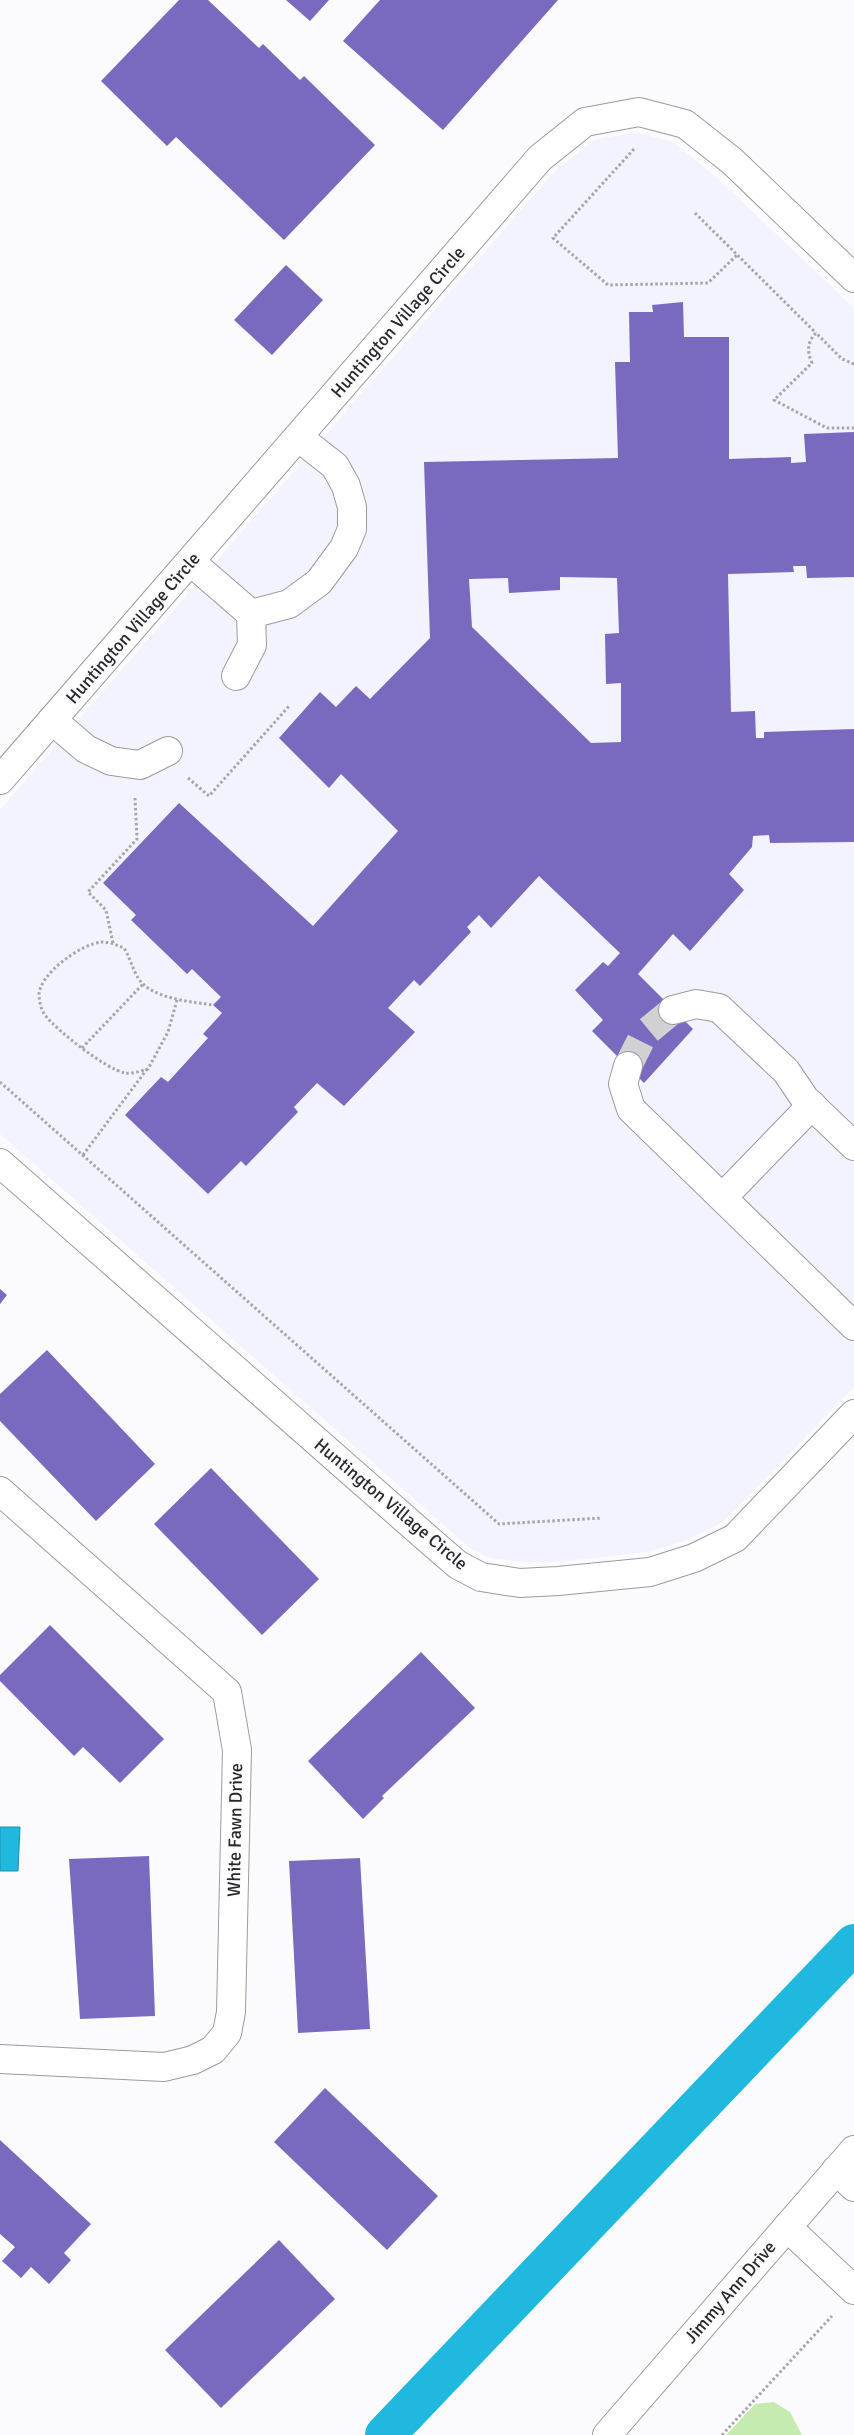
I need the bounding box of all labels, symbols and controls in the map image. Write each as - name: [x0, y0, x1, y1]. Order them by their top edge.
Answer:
- street label: Huntington Village Circle: [326, 242, 470, 402]
- street label: Huntington Village Circle: [61, 548, 205, 708]
- street label: Huntington Village Circle: [310, 1433, 472, 1575]
- street label: White Fawn Drive: [223, 1763, 247, 1897]
- street label: Jimmy Ann Drive: [680, 2236, 780, 2348]

